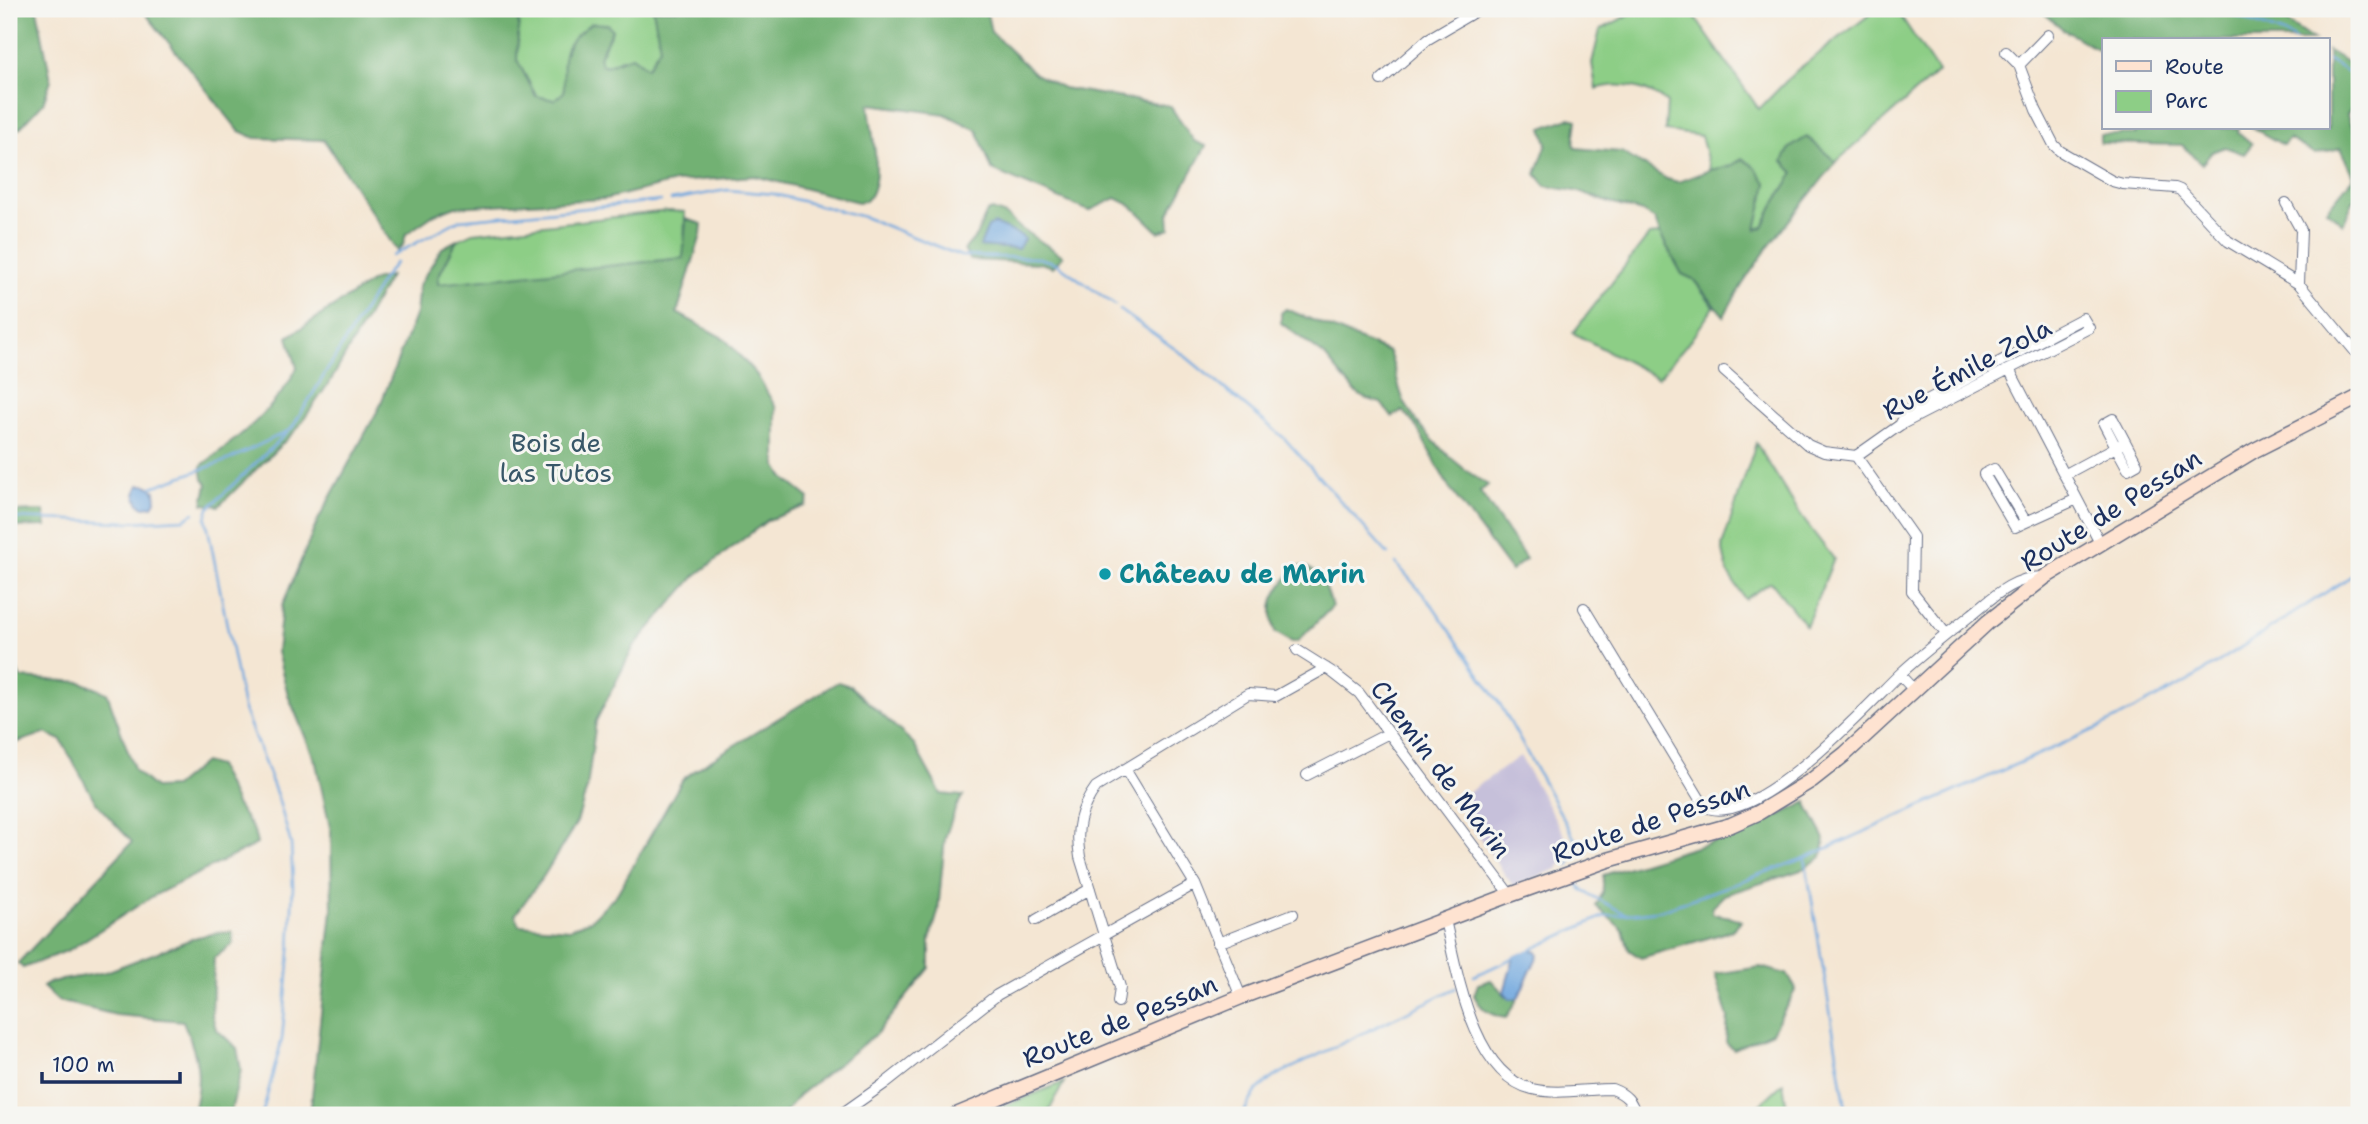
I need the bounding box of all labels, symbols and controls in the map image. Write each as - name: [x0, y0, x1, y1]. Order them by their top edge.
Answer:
- legend: [2102, 38, 2330, 130]
- text: Route: [2165, 53, 2224, 81]
- text: Parc: [2165, 87, 2208, 115]
- street label: Rue Émile Zola: [1876, 309, 2057, 428]
- park label: Bois de las Tutos: [500, 425, 612, 490]
- street label: Route de Pessan: [2014, 440, 2208, 579]
- place label: Château de Marin: [1119, 556, 1365, 591]
- marker: Château de Marin: [1097, 566, 1113, 582]
- street label: Chemin de Marin: [1363, 672, 1520, 865]
- street label: Route de Pessan: [1547, 770, 1754, 871]
- street label: Route de Pessan: [1017, 966, 1222, 1076]
- scale bar: [42, 1040, 180, 1084]
- text: 100 m: [52, 1051, 115, 1079]

